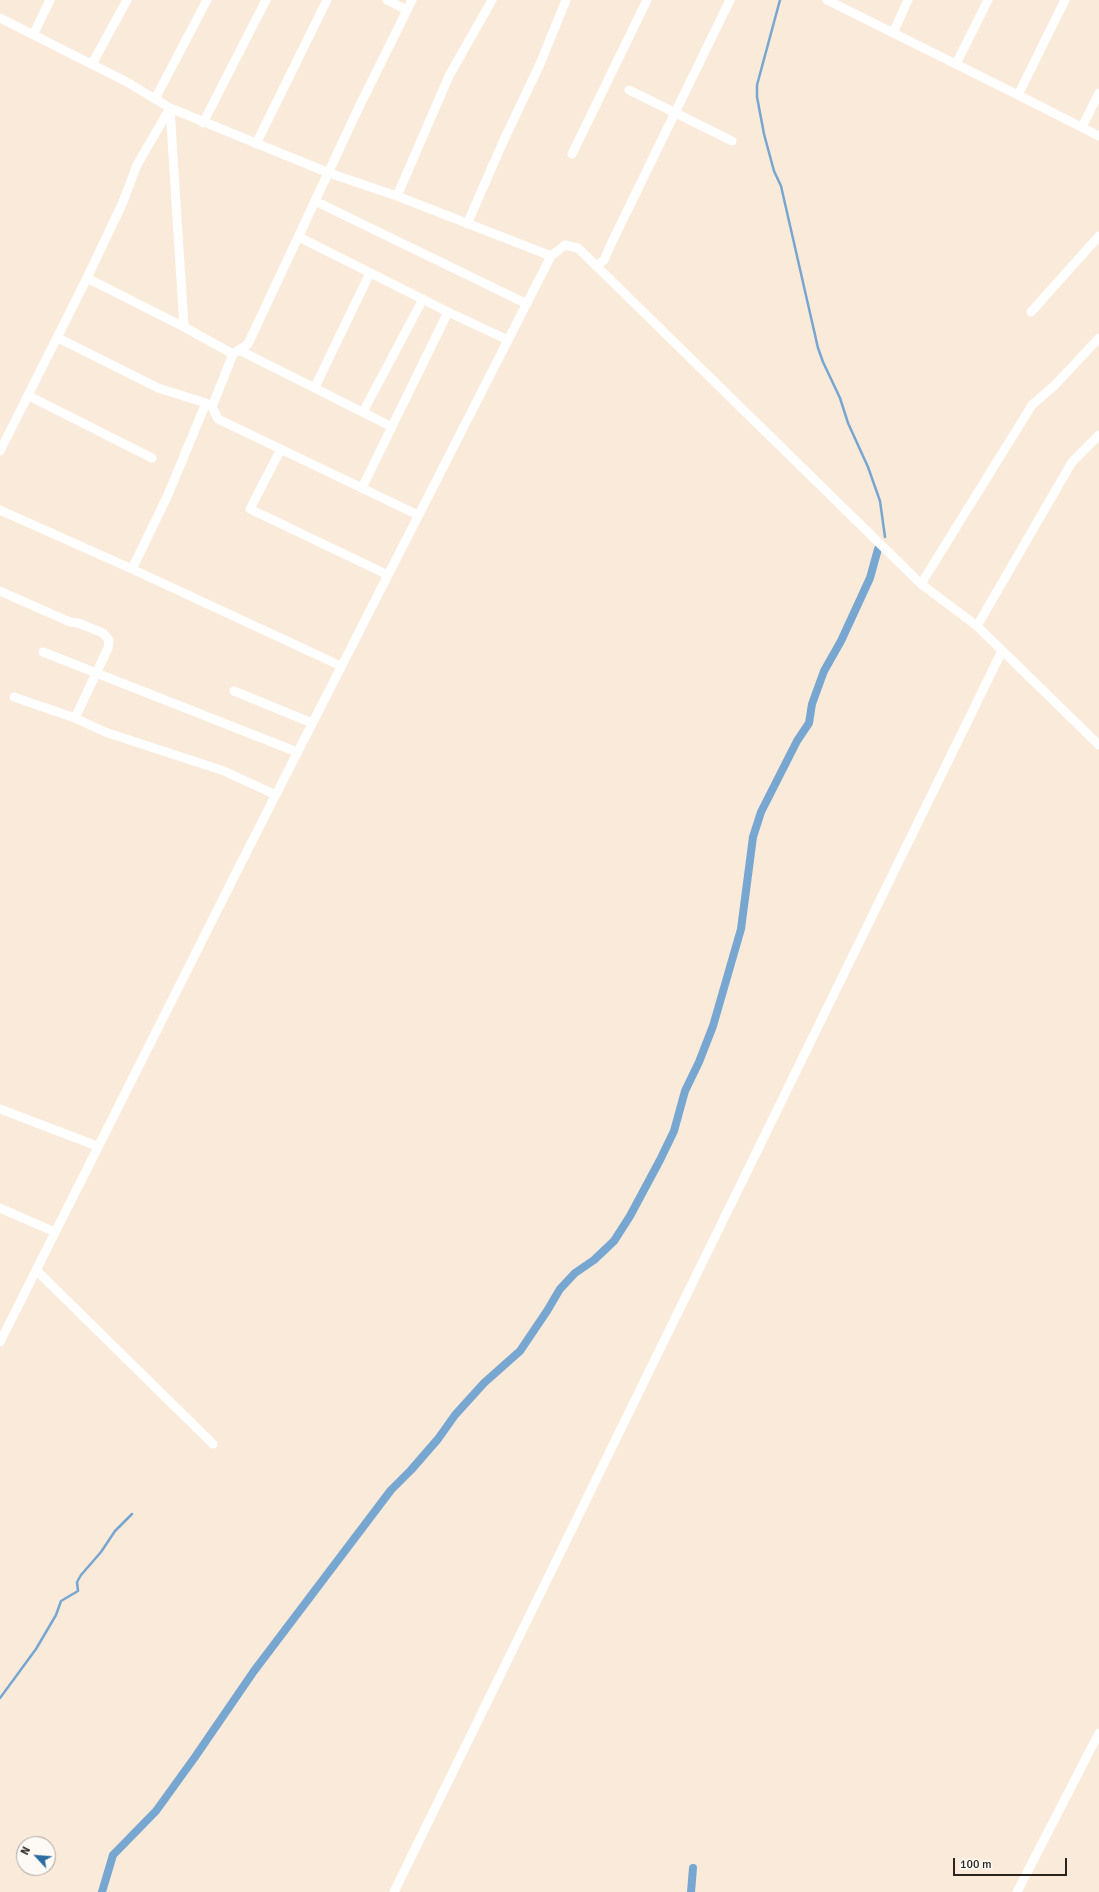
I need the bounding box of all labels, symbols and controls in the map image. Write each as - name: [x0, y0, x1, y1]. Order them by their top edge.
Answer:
- north arrow: [16, 1836, 56, 1876]
- text: N: [18, 1845, 33, 1857]
- scale bar: [955, 1850, 1069, 1876]
- text: 100 m: [960, 1857, 992, 1872]

